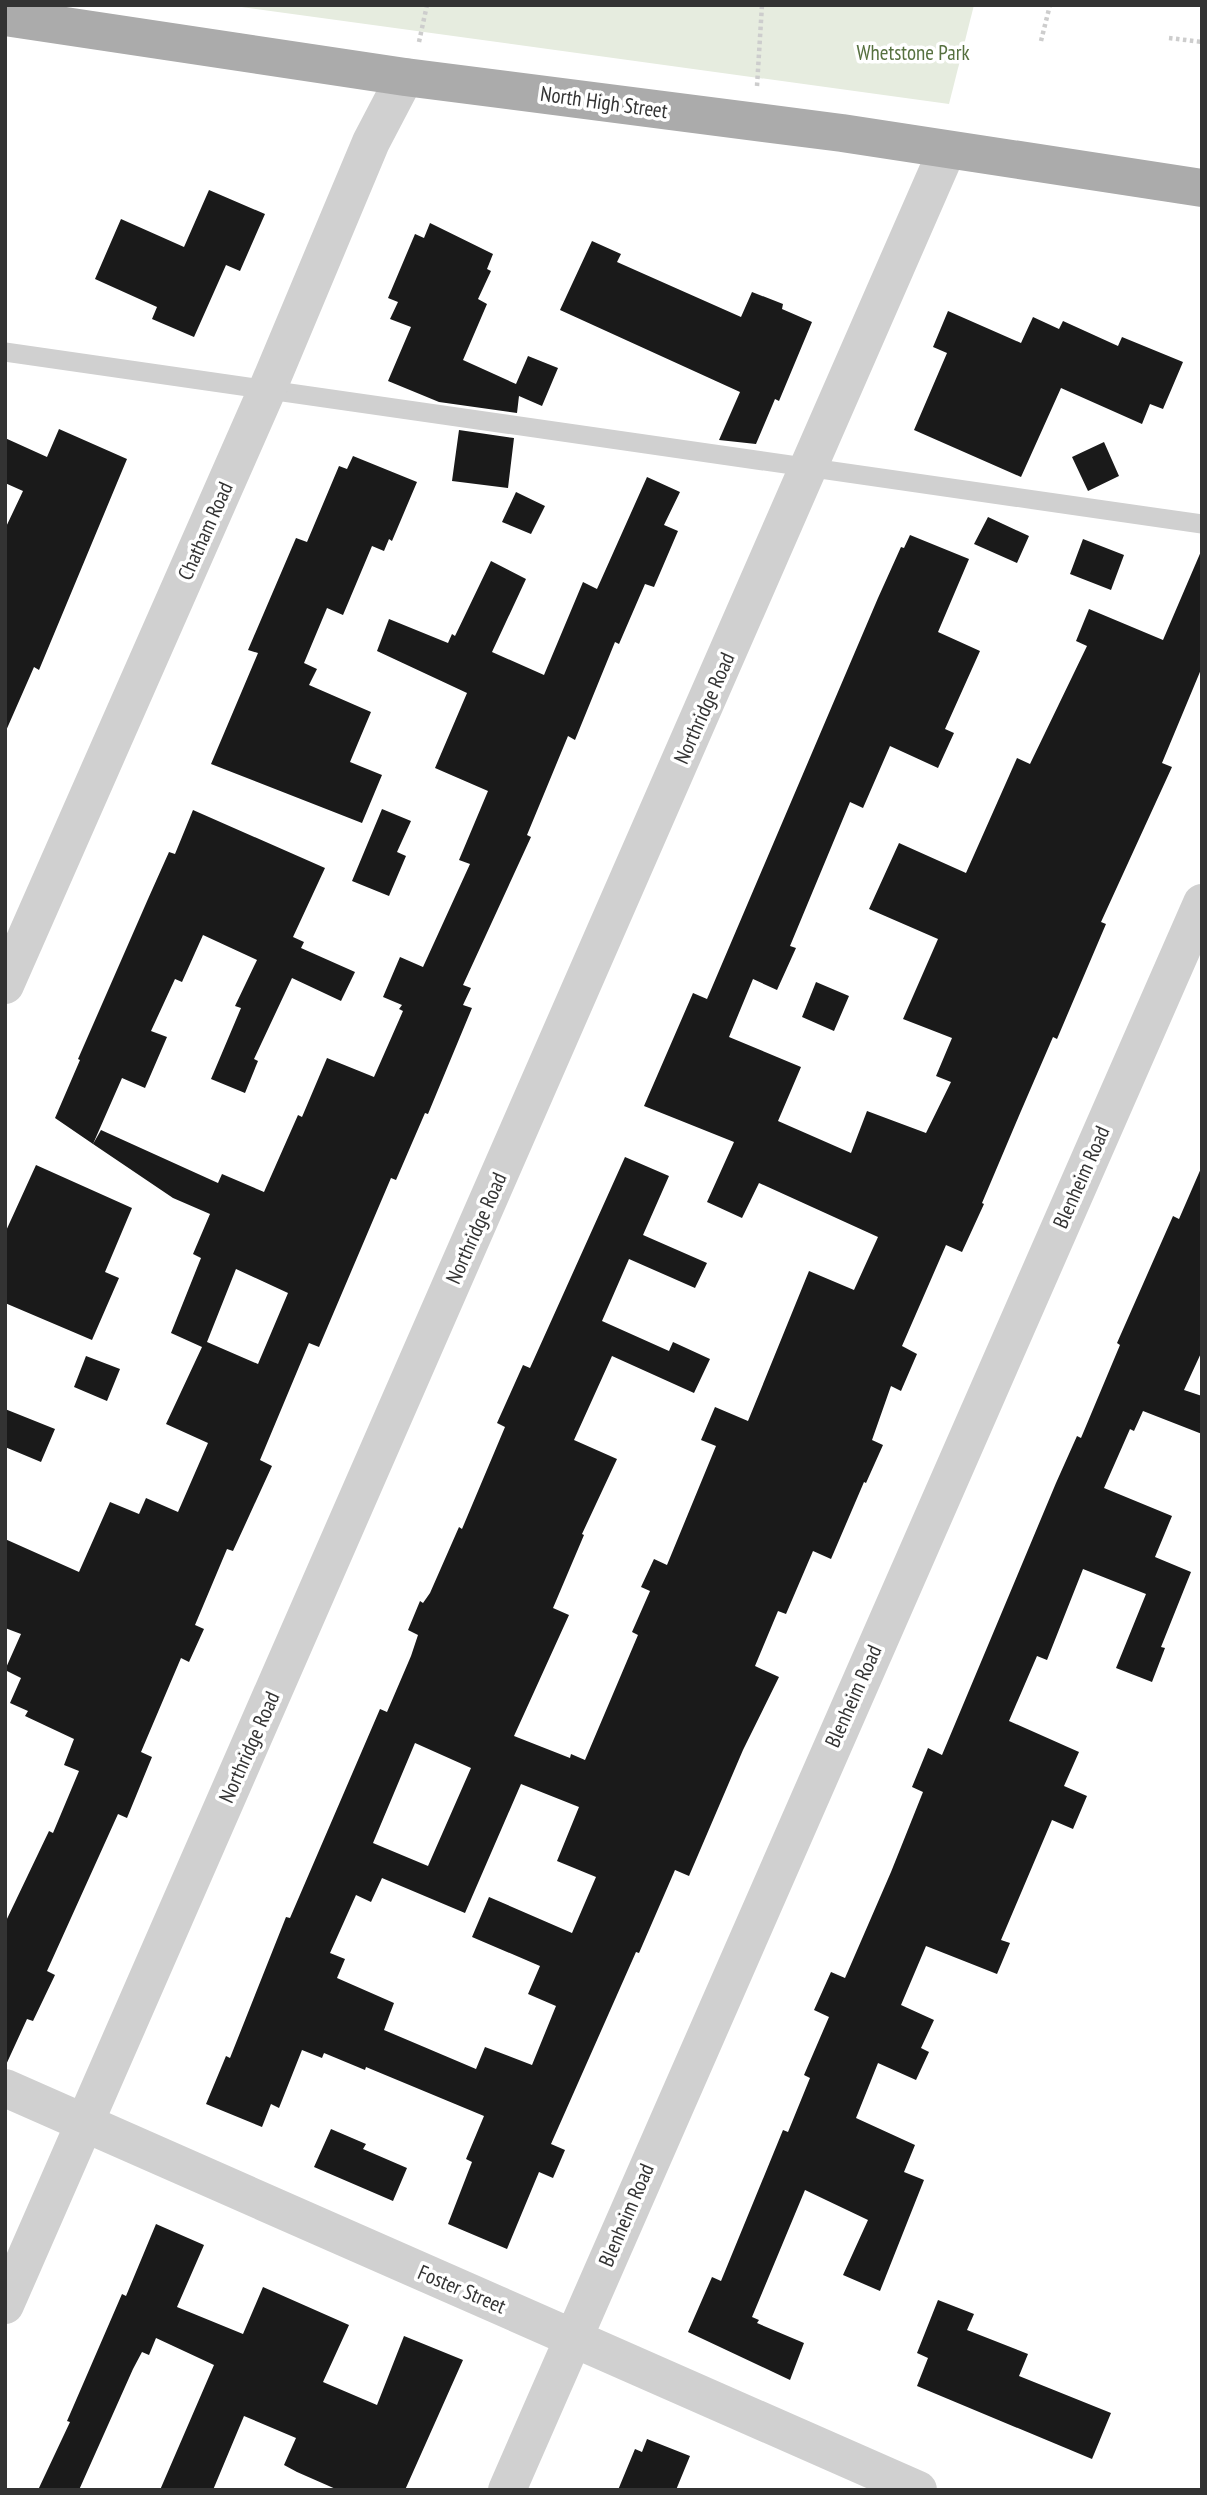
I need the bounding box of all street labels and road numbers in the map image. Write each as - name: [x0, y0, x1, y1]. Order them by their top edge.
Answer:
- street label: North High Street: [539, 80, 670, 124]
- street label: Chatham Road: [171, 478, 239, 584]
- street label: Northridge Road: [667, 648, 741, 768]
- street label: Blenheim Road: [1046, 1122, 1116, 1232]
- street label: Northridge Road: [439, 1168, 513, 1288]
- street label: Blenheim Road: [818, 1641, 888, 1751]
- street label: Northridge Road: [212, 1687, 286, 1807]
- street label: Blenheim Road: [592, 2160, 660, 2270]
- street label: Foster Street: [414, 2258, 510, 2320]

